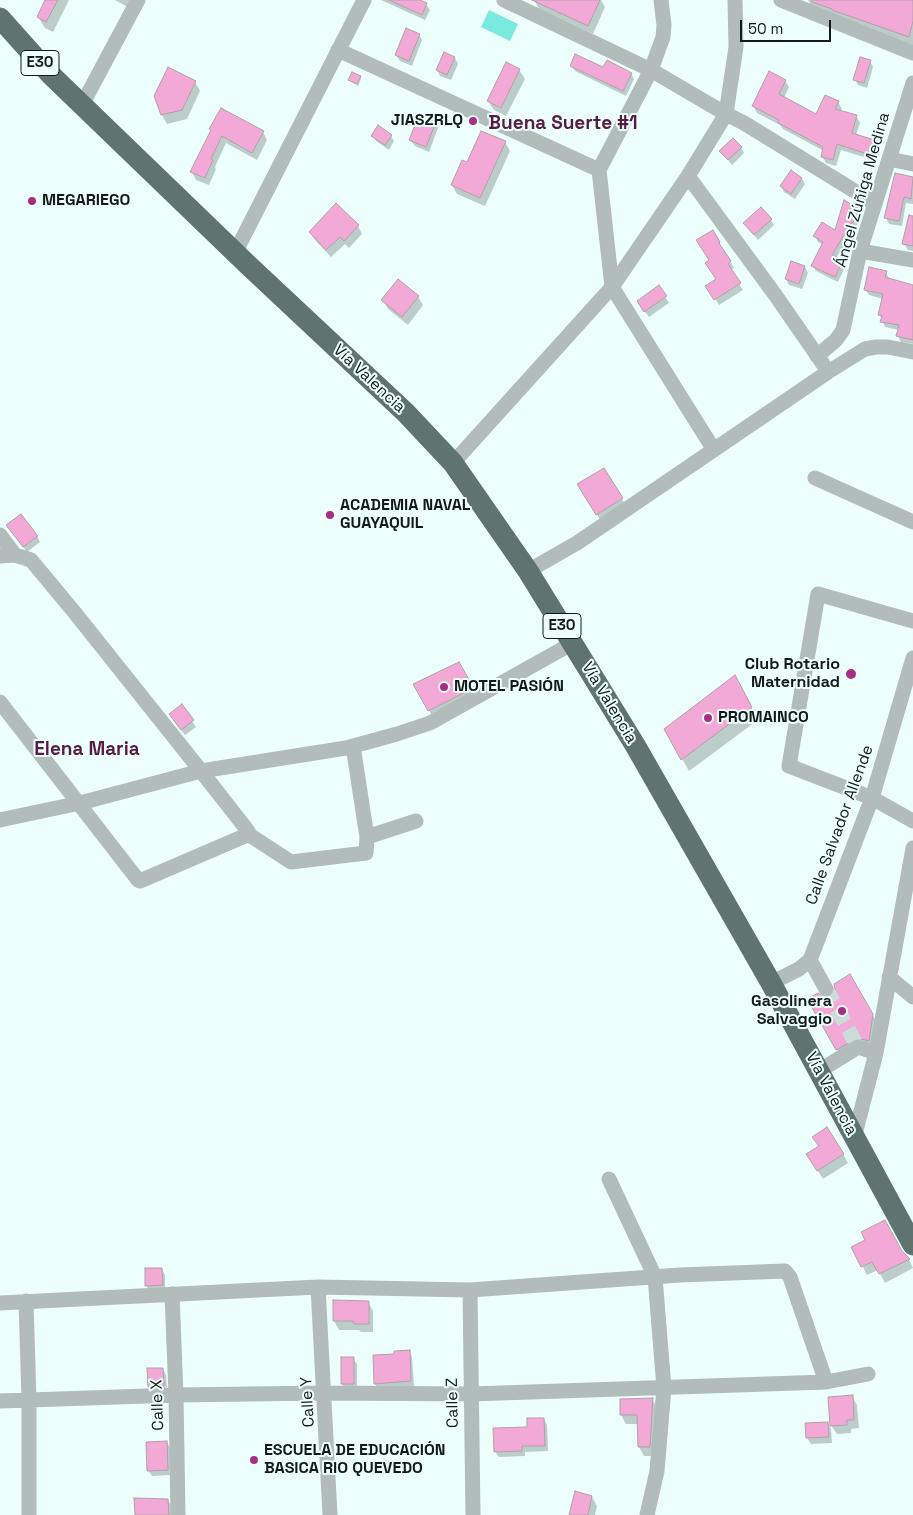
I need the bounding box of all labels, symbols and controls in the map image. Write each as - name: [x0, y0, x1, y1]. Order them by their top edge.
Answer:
- scale bar: [743, 10, 834, 42]
- text: 50 m: [748, 19, 783, 38]
- road number: E30: [21, 50, 59, 76]
- street label: Ángel Zúñiga Medina: [832, 110, 894, 270]
- place label: JIASZRLQ: [391, 111, 463, 131]
- district label: Buena Suerte #1: [488, 113, 638, 135]
- marker: JIASZRLQ: [467, 115, 479, 127]
- place label: MEGARIEGO: [42, 191, 130, 211]
- marker: MEGARIEGO: [26, 195, 38, 207]
- street label: Vía Valencia: [329, 341, 409, 417]
- place label: ACADEMIA NAVAL GUAYAQUIL: [340, 496, 471, 534]
- marker: ACADEMIA NAVAL GUAYAQUIL: [324, 509, 336, 521]
- road number: E30: [543, 614, 581, 638]
- place label: Club Rotario Maternidad: [745, 655, 840, 693]
- street label: Vía Valencia: [577, 659, 641, 747]
- marker: Club Rotario Maternidad: [844, 667, 858, 681]
- place label: MOTEL PASIÓN: [454, 677, 564, 697]
- marker: MOTEL PASIÓN: [438, 681, 450, 693]
- place label: PROMAINCO: [718, 708, 809, 728]
- marker: PROMAINCO: [702, 712, 714, 724]
- district label: Elena Maria: [34, 739, 140, 761]
- street label: Calle Salvador Allende: [802, 743, 878, 907]
- place label: Gasolinera Salvaggio: [751, 992, 832, 1030]
- marker: Gasolinera Salvaggio: [836, 1005, 848, 1017]
- street label: Vía Valencia: [801, 1049, 861, 1139]
- street label: Calle Y: [297, 1376, 319, 1428]
- street label: Calle Z: [443, 1378, 463, 1428]
- street label: Calle X: [148, 1379, 168, 1431]
- place label: ESCUELA DE EDUCACIÓN BASICA RIO QUEVEDO: [264, 1441, 446, 1479]
- marker: ESCUELA DE EDUCACIÓN BASICA RIO QUEVEDO: [248, 1454, 260, 1466]

